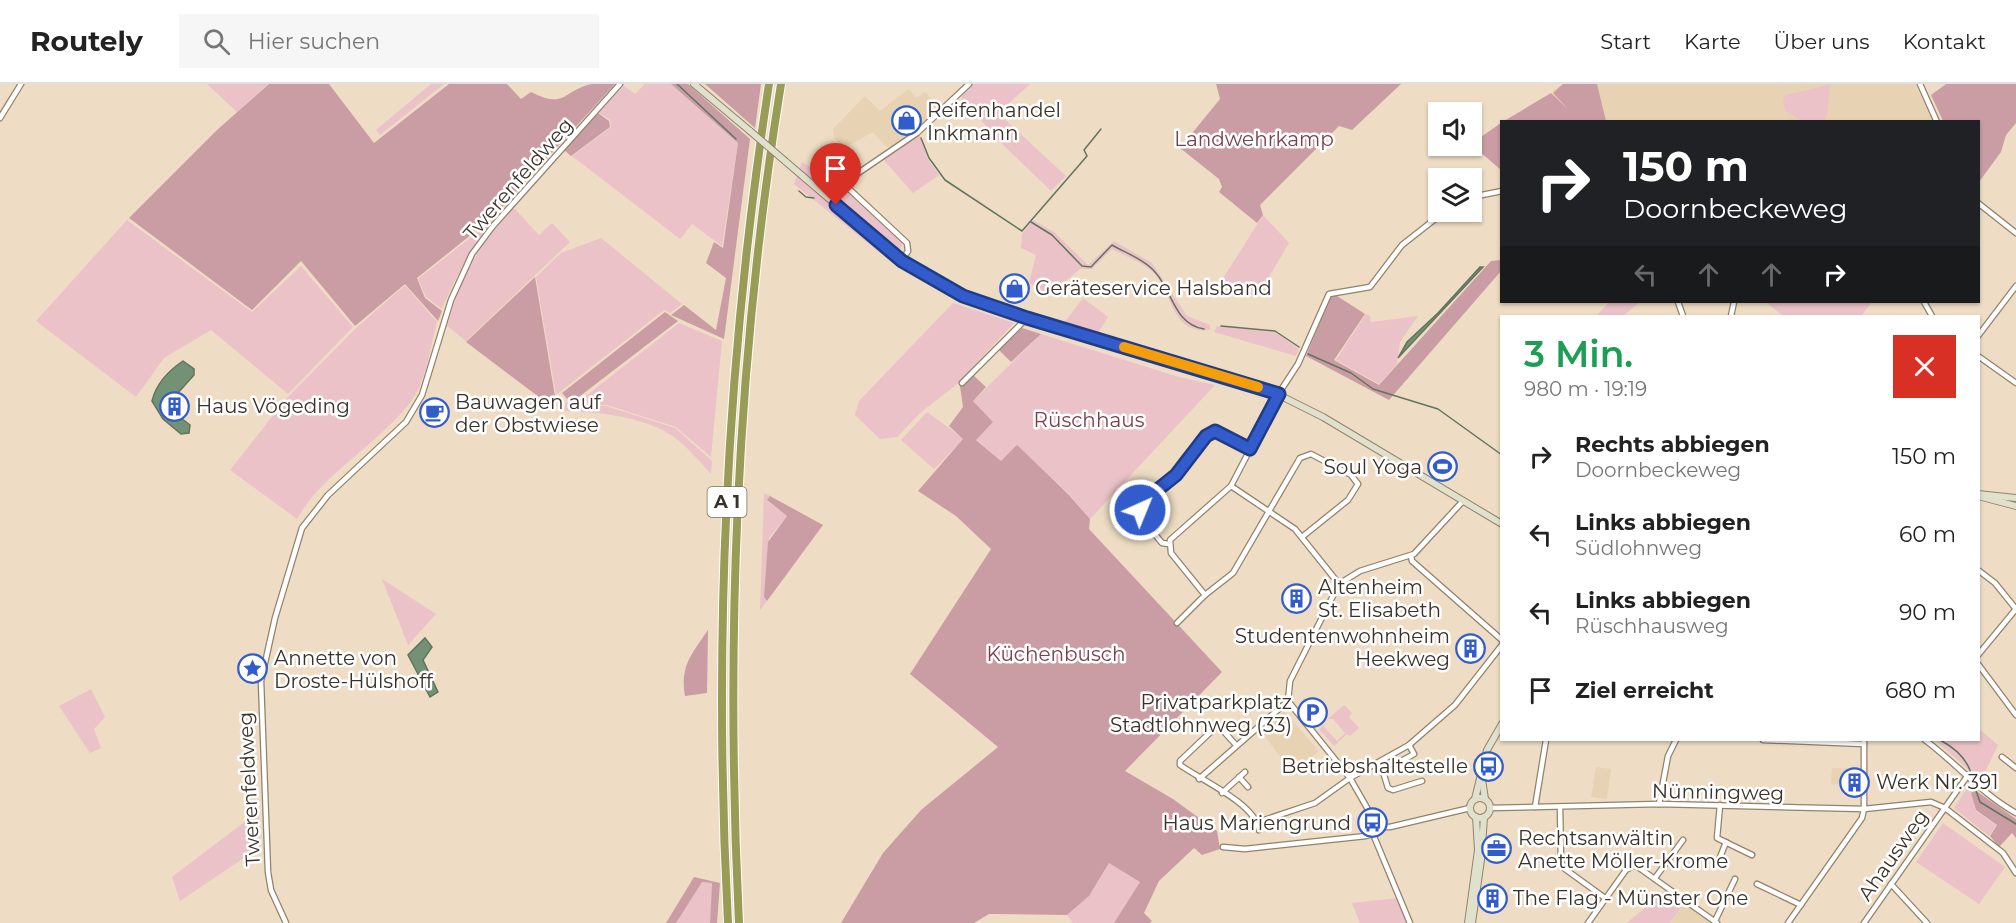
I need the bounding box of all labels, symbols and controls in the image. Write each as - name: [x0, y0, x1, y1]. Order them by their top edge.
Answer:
- search box: [179, 14, 599, 68]
- text: Routely: [30, 24, 143, 58]
- icon: search: [200, 25, 233, 58]
- text: Hier suchen: [248, 28, 380, 55]
- text: Start: [1600, 29, 1651, 54]
- text: Karte: [1684, 29, 1741, 54]
- text: Über uns: [1774, 29, 1870, 54]
- text: Kontakt: [1903, 29, 1986, 54]
- place label: Reifenhandel Inkmann: [927, 98, 1061, 145]
- map controls: [1428, 102, 1482, 222]
- button: sound: [1428, 102, 1482, 156]
- shop icon: Reifenhandel Inkmann: [890, 105, 922, 137]
- street label: Twerenfeldweg: [458, 113, 578, 245]
- park label: Landwehrkamp: [1174, 127, 1334, 151]
- text: 150 m: [1623, 140, 1749, 192]
- pin: [810, 143, 861, 205]
- icon: right: [1524, 144, 1602, 222]
- icon: arrive: [819, 152, 852, 185]
- button: layers: [1428, 168, 1482, 222]
- text: Doornbeckeweg: [1623, 192, 1847, 225]
- icon: left: [1629, 258, 1662, 291]
- icon: ahead: [1692, 258, 1725, 291]
- icon: ahead: [1755, 258, 1788, 291]
- icon: right: [1818, 258, 1851, 291]
- shop icon: Geräteservice Halsband: [998, 272, 1030, 304]
- place label: Geräteservice Halsband: [1035, 276, 1272, 300]
- text: 3 Min.: [1524, 332, 1633, 376]
- button: close: [1893, 335, 1956, 398]
- text: 980 m · 19:19: [1524, 377, 1647, 401]
- building icon: Haus Vögeding: [159, 390, 191, 422]
- place label: Bauwagen auf der Obstwiese: [455, 390, 602, 437]
- place label: Haus Vögeding: [196, 394, 350, 418]
- cafe icon: Bauwagen auf der Obstwiese: [418, 397, 450, 429]
- park label: Rüschhaus: [1034, 408, 1145, 432]
- text: Rechts abbiegen: [1575, 431, 1770, 458]
- icon: right: [1524, 440, 1557, 473]
- text: 150 m: [1892, 443, 1956, 470]
- sports icon: Soul Yoga: [1427, 451, 1459, 483]
- place label: Soul Yoga: [1324, 455, 1422, 479]
- text: Doornbeckeweg: [1575, 458, 1741, 482]
- position arrow: [1108, 478, 1172, 542]
- road number: A 1: [708, 487, 746, 517]
- text: Links abbiegen: [1575, 509, 1751, 536]
- icon: left: [1524, 518, 1557, 551]
- text: 60 m: [1899, 521, 1956, 548]
- text: Südlohnweg: [1575, 536, 1702, 560]
- place label: Altenheim St. Elisabeth: [1318, 575, 1441, 622]
- building icon: Altenheim St. Elisabeth: [1281, 583, 1313, 615]
- text: Links abbiegen: [1575, 587, 1751, 614]
- icon: left: [1524, 596, 1557, 629]
- text: 90 m: [1899, 599, 1956, 626]
- text: Rüschhausweg: [1575, 614, 1729, 638]
- place label: Studentenwohnheim Heekweg: [1235, 624, 1450, 671]
- building icon: Studentenwohnheim Heekweg: [1455, 632, 1487, 664]
- park label: Küchenbusch: [987, 642, 1125, 666]
- place label: Annette von Droste-Hülshoff: [274, 646, 434, 693]
- place icon: Annette von Droste-Hülshoff: [237, 653, 269, 685]
- icon: arrive: [1524, 674, 1557, 707]
- text: Ziel erreicht: [1575, 677, 1714, 704]
- text: 680 m: [1885, 677, 1956, 704]
- place label: Privatparkplatz Stadtlohnweg (33): [1110, 690, 1292, 737]
- parking icon: Privatparkplatz Stadtlohnweg (33): [1297, 697, 1329, 729]
- street label: Twerenfeldweg: [233, 711, 265, 867]
- bus stop icon: Betriebshaltestelle: [1473, 750, 1505, 782]
- place label: Betriebshaltestelle: [1281, 754, 1468, 778]
- building icon: Werk Nr. 391: [1839, 766, 1871, 798]
- place label: Werk Nr. 391: [1876, 770, 1999, 794]
- street label: Nünningweg: [1652, 779, 1784, 805]
- street label: Ahausweg: [1853, 805, 1933, 905]
- bus stop icon: Haus Mariengrund: [1356, 807, 1388, 839]
- place label: Haus Mariengrund: [1163, 811, 1351, 835]
- place label: Rechtsanwältin Anette Möller-Krome: [1518, 826, 1728, 873]
- office icon: Rechtsanwältin Anette Möller-Krome: [1481, 833, 1513, 865]
- building icon: The Flag - Münster One: [1476, 882, 1508, 914]
- place label: The Flag - Münster One: [1513, 886, 1748, 910]

